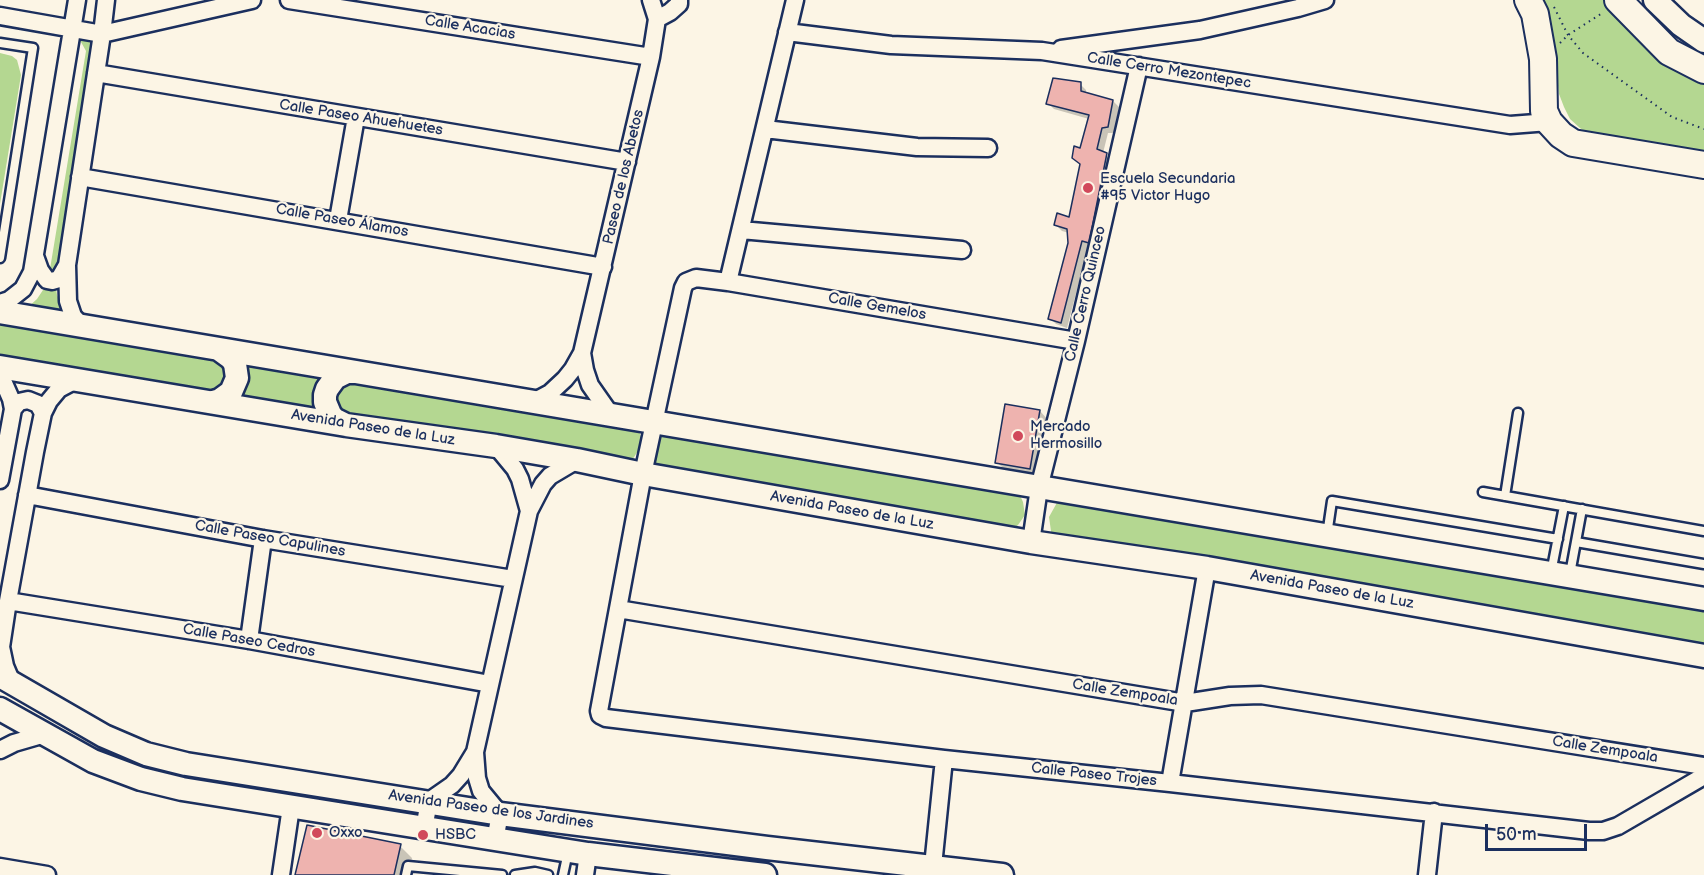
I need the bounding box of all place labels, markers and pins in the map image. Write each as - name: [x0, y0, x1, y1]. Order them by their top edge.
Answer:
- place label: Escuela Secundaria #95 Victor Hugo: [1100, 170, 1236, 205]
- marker: Escuela Secundaria #95 Victor Hugo: [1081, 181, 1095, 195]
- place label: Mercado Hermosillo: [1030, 418, 1102, 453]
- marker: Mercado Hermosillo: [1011, 429, 1025, 443]
- place label: Oxxo: [329, 824, 363, 842]
- marker: Oxxo: [310, 826, 324, 840]
- place label: HSBC: [435, 826, 476, 844]
- marker: HSBC: [416, 828, 430, 842]

